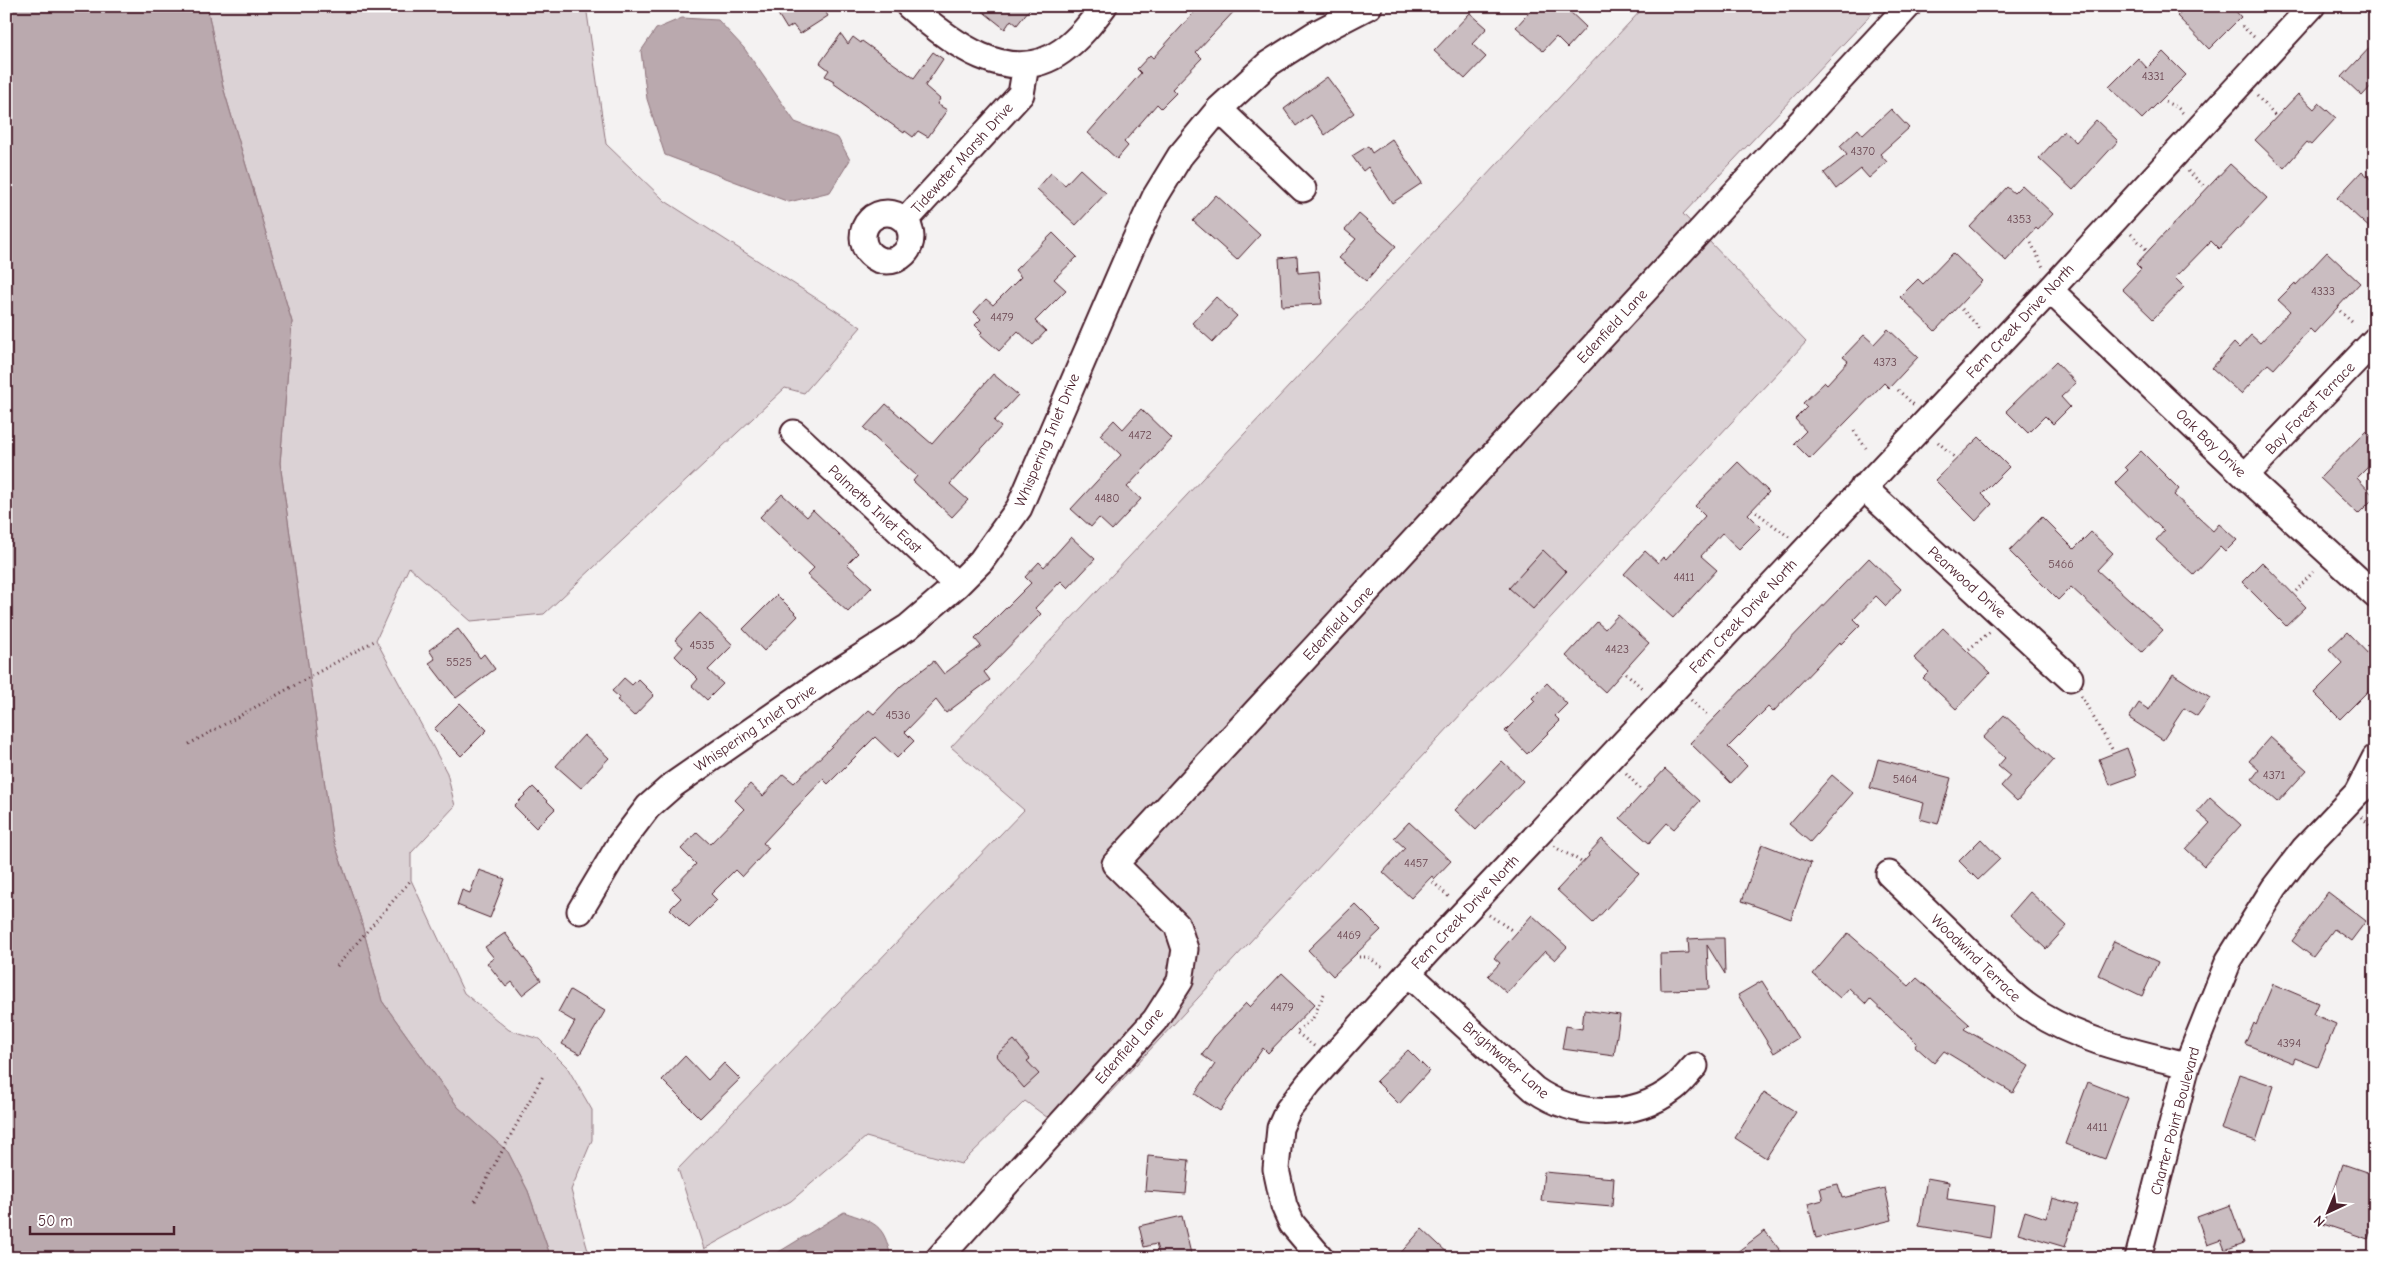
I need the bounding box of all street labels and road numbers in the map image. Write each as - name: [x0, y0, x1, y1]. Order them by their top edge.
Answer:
- street label: Tidewater Marsh Drive: [907, 98, 1017, 217]
- street label: Fern Creek Drive North: [1962, 260, 2078, 382]
- street label: Edenfield Lane: [1573, 285, 1651, 367]
- street label: Bay Forest Terrace: [2261, 358, 2359, 458]
- street label: Whispering Inlet Drive: [1011, 370, 1083, 509]
- street label: Oak Bay Drive: [2172, 405, 2250, 481]
- street label: Palmetto Inlet East: [824, 461, 926, 557]
- street label: Pearwood Drive: [1924, 542, 2010, 622]
- street label: Fern Creek Drive North: [1685, 555, 1801, 677]
- street label: Edenfield Lane: [1299, 582, 1377, 664]
- street label: Whispering Inlet Drive: [691, 680, 820, 776]
- street label: Fern Creek Drive North: [1407, 851, 1523, 973]
- street label: Woodwind Terrace: [1927, 910, 2025, 1006]
- street label: Edenfield Lane: [1091, 1004, 1167, 1088]
- street label: Brightwater Lane: [1459, 1018, 1553, 1103]
- street label: Charter Point Boulevard: [2147, 1045, 2203, 1197]

